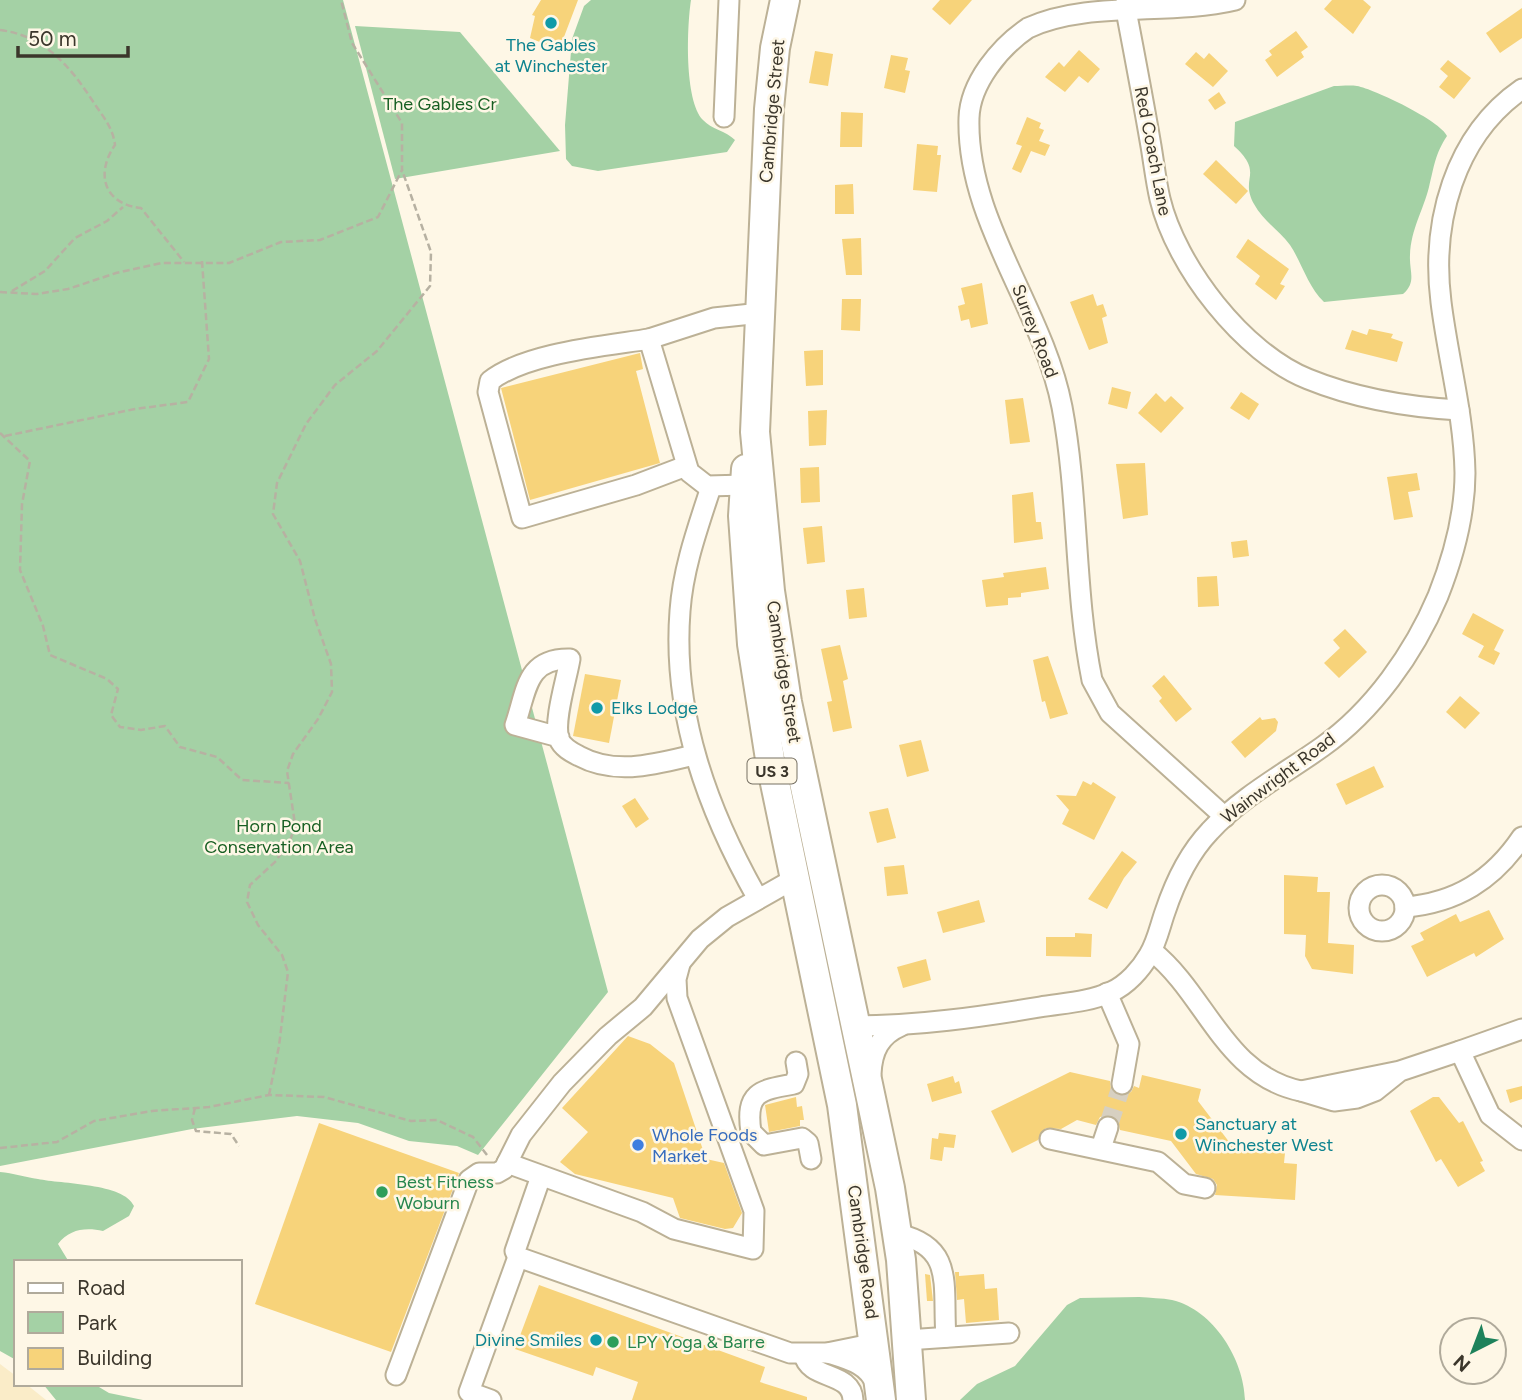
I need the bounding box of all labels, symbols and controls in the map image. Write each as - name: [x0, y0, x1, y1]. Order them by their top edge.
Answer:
- scale bar: [18, 14, 128, 58]
- marker: The Gables at Winchester: [543, 15, 559, 31]
- text: 50 m: [28, 26, 77, 51]
- place label: The Gables at Winchester: [495, 34, 607, 77]
- street label: Cambridge Street: [755, 38, 789, 184]
- street label: Red Coach Lane: [1130, 84, 1176, 218]
- park label: The Gables Cr: [383, 93, 497, 115]
- street label: Surrey Road: [1007, 281, 1063, 381]
- street label: Cambridge Street: [762, 599, 806, 745]
- place label: Elks Lodge: [611, 697, 698, 719]
- marker: Elks Lodge: [589, 700, 605, 716]
- street label: Wainwright Road: [1216, 728, 1340, 828]
- road number: US 3: [748, 758, 796, 784]
- park label: Horn Pond Conservation Area: [204, 815, 354, 858]
- place label: Sanctuary at Winchester West: [1195, 1113, 1333, 1156]
- place label: Whole Foods Market: [652, 1124, 757, 1167]
- marker: Sanctuary at Winchester West: [1173, 1126, 1189, 1142]
- marker: Whole Foods Market: [630, 1137, 646, 1153]
- place label: Best Fitness Woburn: [396, 1171, 494, 1214]
- marker: Best Fitness Woburn: [374, 1184, 390, 1200]
- street label: Cambridge Road: [843, 1184, 883, 1320]
- legend: [14, 1260, 242, 1386]
- text: Road: [77, 1275, 125, 1300]
- text: Park: [77, 1310, 118, 1335]
- north arrow: [1438, 1316, 1508, 1386]
- place label: Divine Smiles: [475, 1329, 582, 1351]
- place label: LPY Yoga & Barre: [627, 1331, 765, 1353]
- marker: Divine Smiles: [588, 1332, 604, 1348]
- marker: LPY Yoga & Barre: [605, 1334, 621, 1350]
- text: Building: [77, 1345, 152, 1370]
- text: N: [1449, 1350, 1475, 1377]

